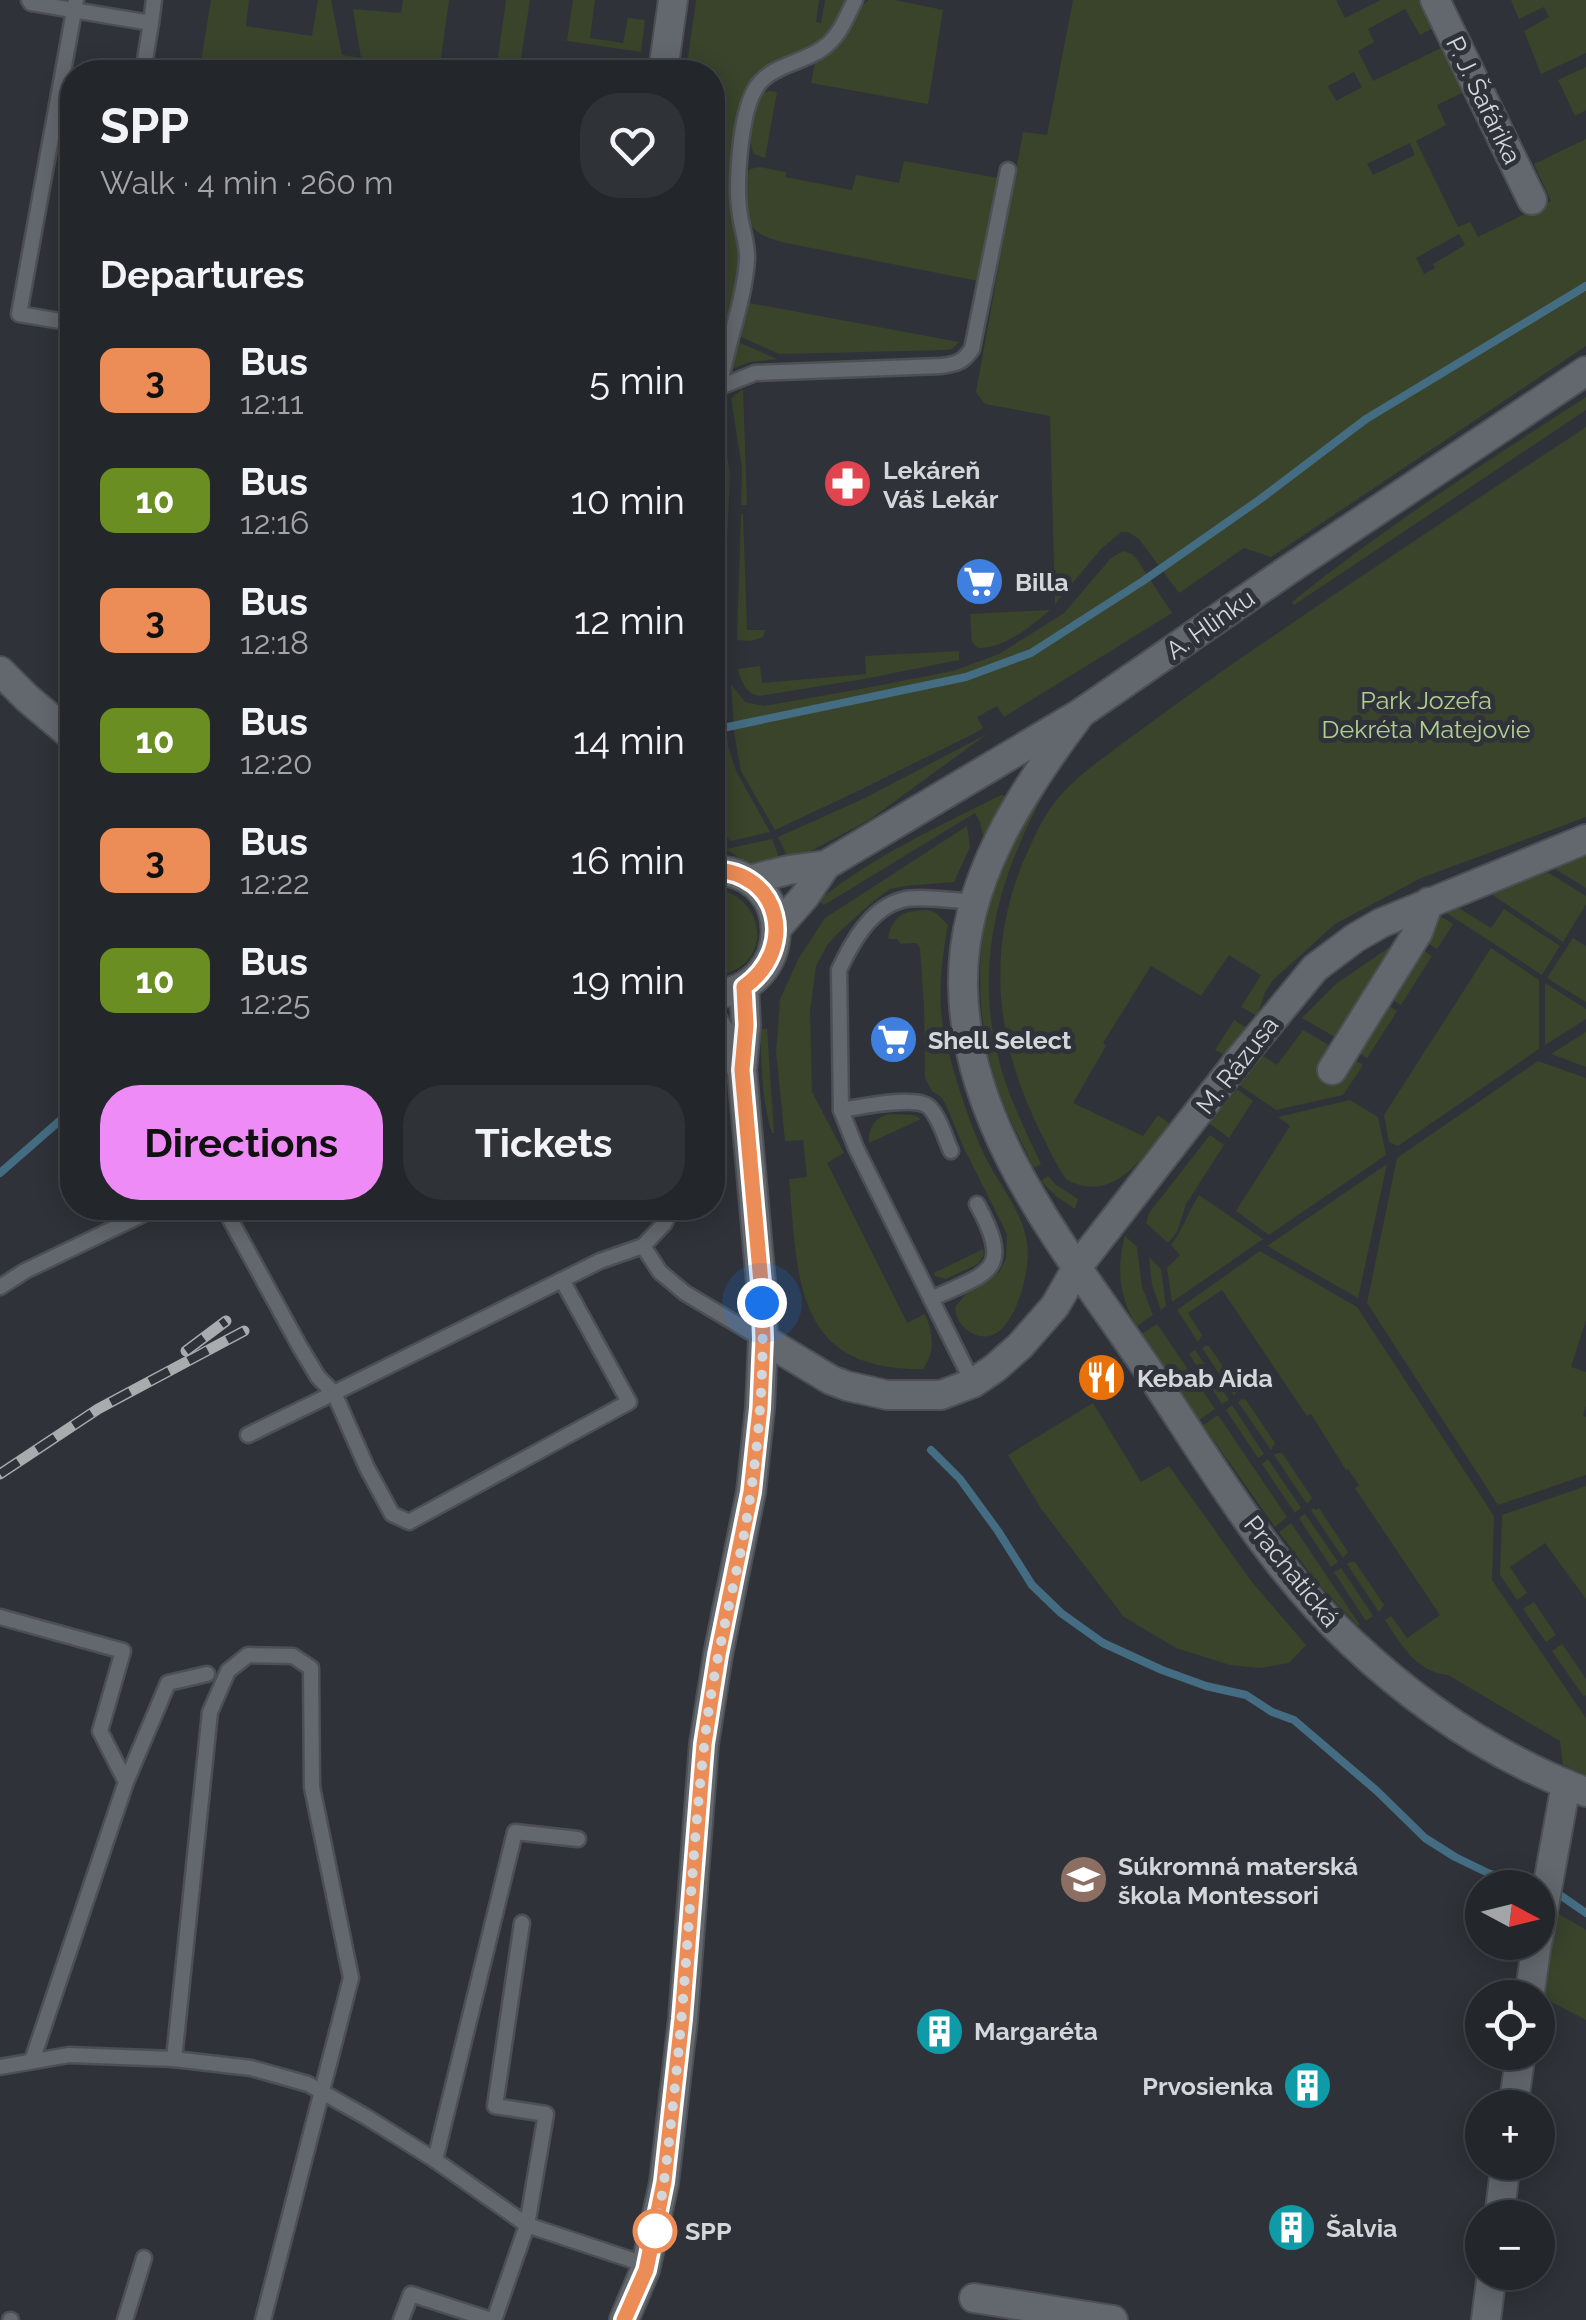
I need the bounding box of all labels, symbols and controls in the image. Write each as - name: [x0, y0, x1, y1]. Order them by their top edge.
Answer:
- street label: P. J. Šafárika: [1440, 31, 1528, 169]
- button: heart: [580, 93, 685, 198]
- text: SPP: [100, 98, 189, 154]
- text: Walk · 4 min · 260 m: [100, 164, 393, 201]
- text: Departures: [100, 252, 305, 297]
- text: Bus: [240, 339, 308, 384]
- text: 5 min: [589, 358, 685, 403]
- text: 3: [145, 360, 165, 401]
- text: 12:11: [240, 384, 304, 421]
- place label: Lekáreň Váš Lekár: [883, 455, 999, 514]
- pharmacy icon: Lekáreň Váš Lekár: [822, 458, 874, 510]
- text: Bus: [240, 459, 308, 504]
- text: 10 min: [570, 478, 685, 523]
- text: 10: [136, 480, 174, 521]
- text: 12:16: [240, 504, 309, 541]
- supermarket icon: Billa: [954, 556, 1006, 608]
- place label: Billa: [1015, 567, 1069, 597]
- text: Bus: [240, 579, 308, 624]
- street label: A. Hlinku: [1160, 583, 1260, 665]
- text: 12 min: [574, 598, 685, 643]
- text: 3: [145, 600, 165, 641]
- text: 12:18: [240, 624, 309, 661]
- park label: Park Jozefa Dekréta Matejovie: [1322, 685, 1530, 744]
- text: Bus: [240, 699, 308, 744]
- text: 14 min: [573, 718, 685, 763]
- text: 10: [136, 720, 174, 761]
- text: 12:20: [240, 744, 313, 781]
- text: Bus: [240, 819, 308, 864]
- text: 16 min: [571, 838, 685, 883]
- text: 3: [145, 840, 165, 881]
- text: 12:22: [240, 864, 310, 901]
- text: Bus: [240, 939, 308, 984]
- text: 19 min: [571, 958, 685, 1003]
- text: 10: [136, 960, 174, 1001]
- text: 12:25: [240, 984, 311, 1021]
- street label: M. Rázusa: [1190, 1010, 1284, 1120]
- supermarket icon: Shell Select: [867, 1014, 919, 1066]
- place label: Shell Select: [928, 1025, 1072, 1055]
- button: Directions: [100, 1085, 383, 1200]
- button: Tickets: [403, 1085, 685, 1200]
- your location: [737, 1278, 787, 1328]
- restaurant icon: Kebab Aida: [1076, 1352, 1128, 1404]
- place label: Kebab Aida: [1137, 1363, 1273, 1393]
- street label: Prachatická: [1238, 1509, 1346, 1633]
- place label: Súkromná materská škola Montessori: [1118, 1851, 1358, 1910]
- school or university icon: Súkromná materská škola Montessori: [1057, 1854, 1109, 1906]
- north arrow: [1465, 1870, 1555, 1960]
- map controls: [1465, 1870, 1555, 2290]
- button: locate: [1465, 1980, 1555, 2070]
- building icon: Margaréta: [913, 2005, 965, 2057]
- place label: Margaréta: [974, 2016, 1098, 2046]
- building icon: Prvosienka: [1282, 2060, 1334, 2112]
- place label: Prvosienka: [1142, 2071, 1273, 2101]
- button: +: [1465, 2090, 1555, 2180]
- button: −: [1465, 2200, 1555, 2290]
- building icon: Šalvia: [1265, 2202, 1317, 2254]
- marker: SPP: [634, 2210, 676, 2252]
- place label: Šalvia: [1326, 2213, 1397, 2243]
- place label: SPP: [685, 2216, 732, 2246]

